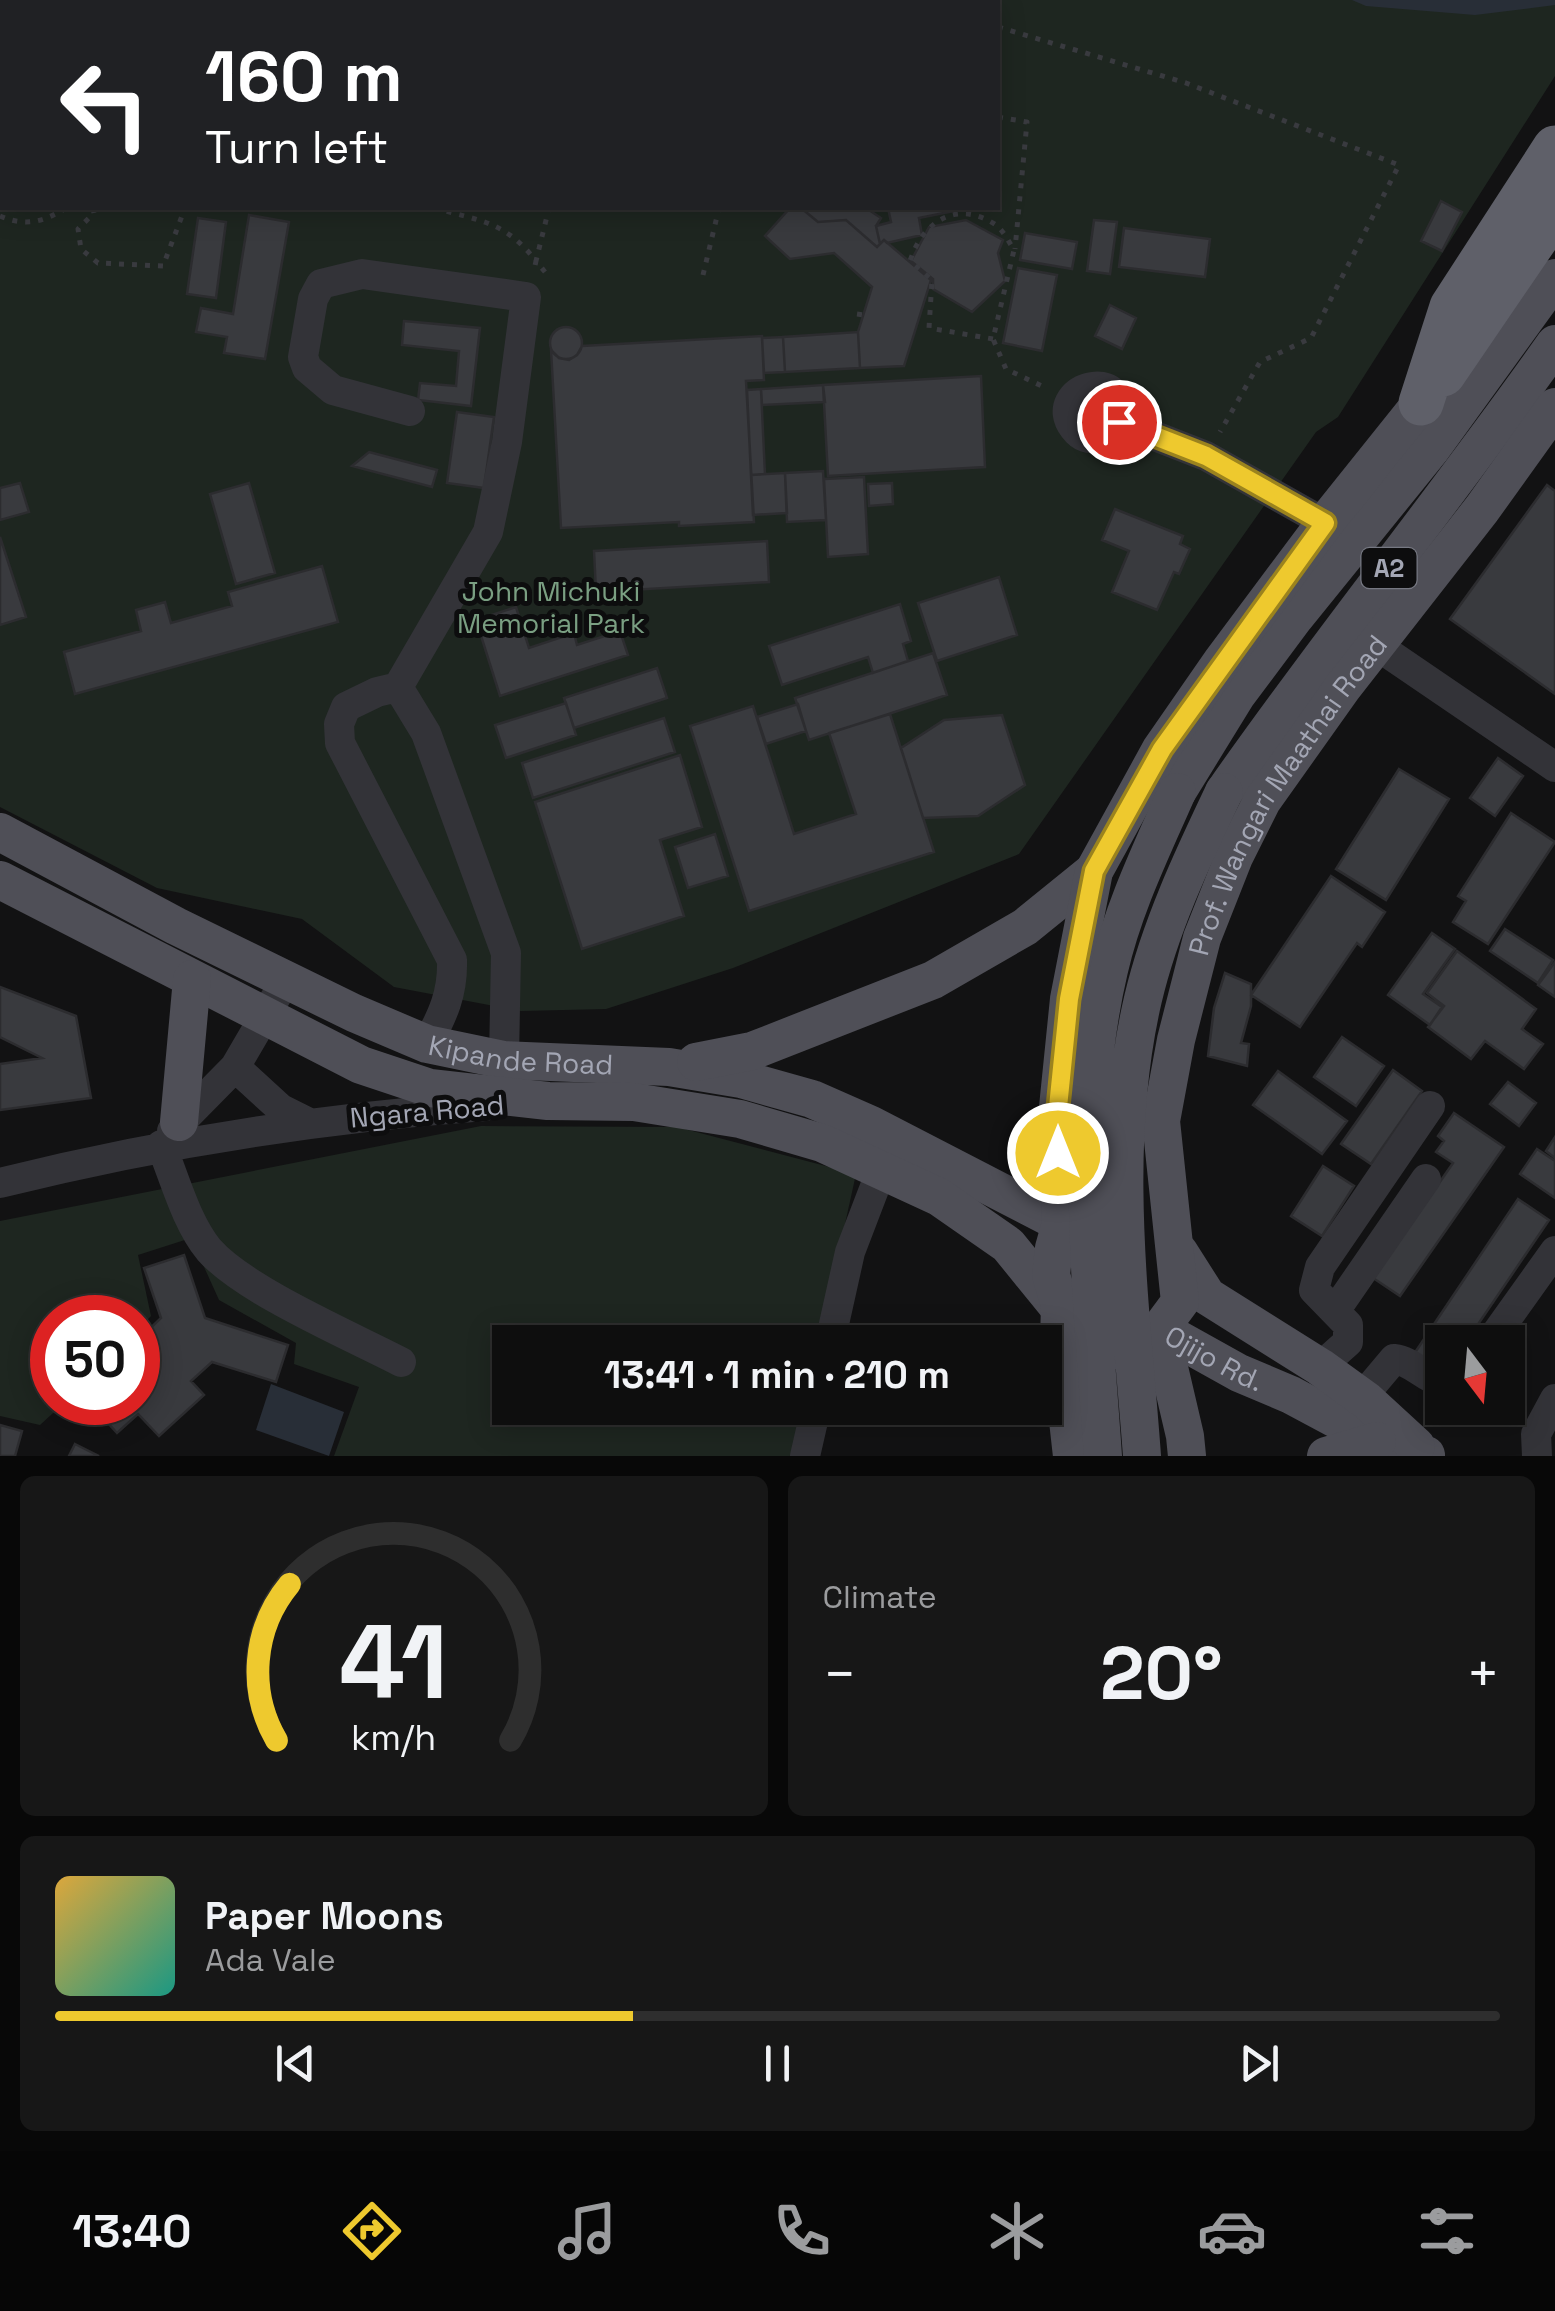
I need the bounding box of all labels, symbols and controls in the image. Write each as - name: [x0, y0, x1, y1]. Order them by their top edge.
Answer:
- text: 160 m: [205, 32, 403, 121]
- icon: left: [40, 40, 170, 170]
- text: Turn left: [205, 119, 388, 176]
- pin: [1077, 380, 1162, 465]
- icon: arrive: [1092, 395, 1147, 450]
- road number: A2: [1362, 548, 1416, 588]
- park label: John Michuki Memorial Park: [457, 573, 645, 641]
- street label: Prof. Wangari Maathai Road: [1180, 627, 1395, 959]
- street label: Kipande Road: [425, 1027, 614, 1083]
- street label: Ngara Road: [348, 1086, 506, 1136]
- position arrow: [1006, 1101, 1110, 1205]
- speed limit sign: 50: [30, 1295, 160, 1425]
- street label: Ojijo Rd.: [1159, 1317, 1269, 1399]
- north arrow: [1425, 1325, 1525, 1425]
- map controls: [1425, 1325, 1525, 1425]
- text: 13:41 · 1 min · 210 m: [604, 1351, 950, 1399]
- text: Climate: [823, 1577, 937, 1617]
- text: 41: [339, 1596, 448, 1728]
- text: 20°: [1100, 1625, 1223, 1721]
- text: −: [823, 1639, 857, 1709]
- text: +: [1466, 1639, 1500, 1709]
- text: km/h: [351, 1715, 436, 1760]
- text: Paper Moons: [205, 1892, 444, 1940]
- text: Ada Vale: [205, 1940, 336, 1980]
- icon: previous: [268, 2036, 323, 2091]
- icon: pause: [750, 2036, 805, 2091]
- icon: next: [1232, 2036, 1287, 2091]
- icon: directions: [337, 2196, 407, 2266]
- icon: music: [552, 2196, 622, 2266]
- icon: phone: [767, 2196, 837, 2266]
- icon: climate: [982, 2196, 1052, 2266]
- icon: car: [1197, 2196, 1267, 2266]
- icon: filters: [1412, 2196, 1482, 2266]
- text: 13:40: [73, 2203, 191, 2260]

